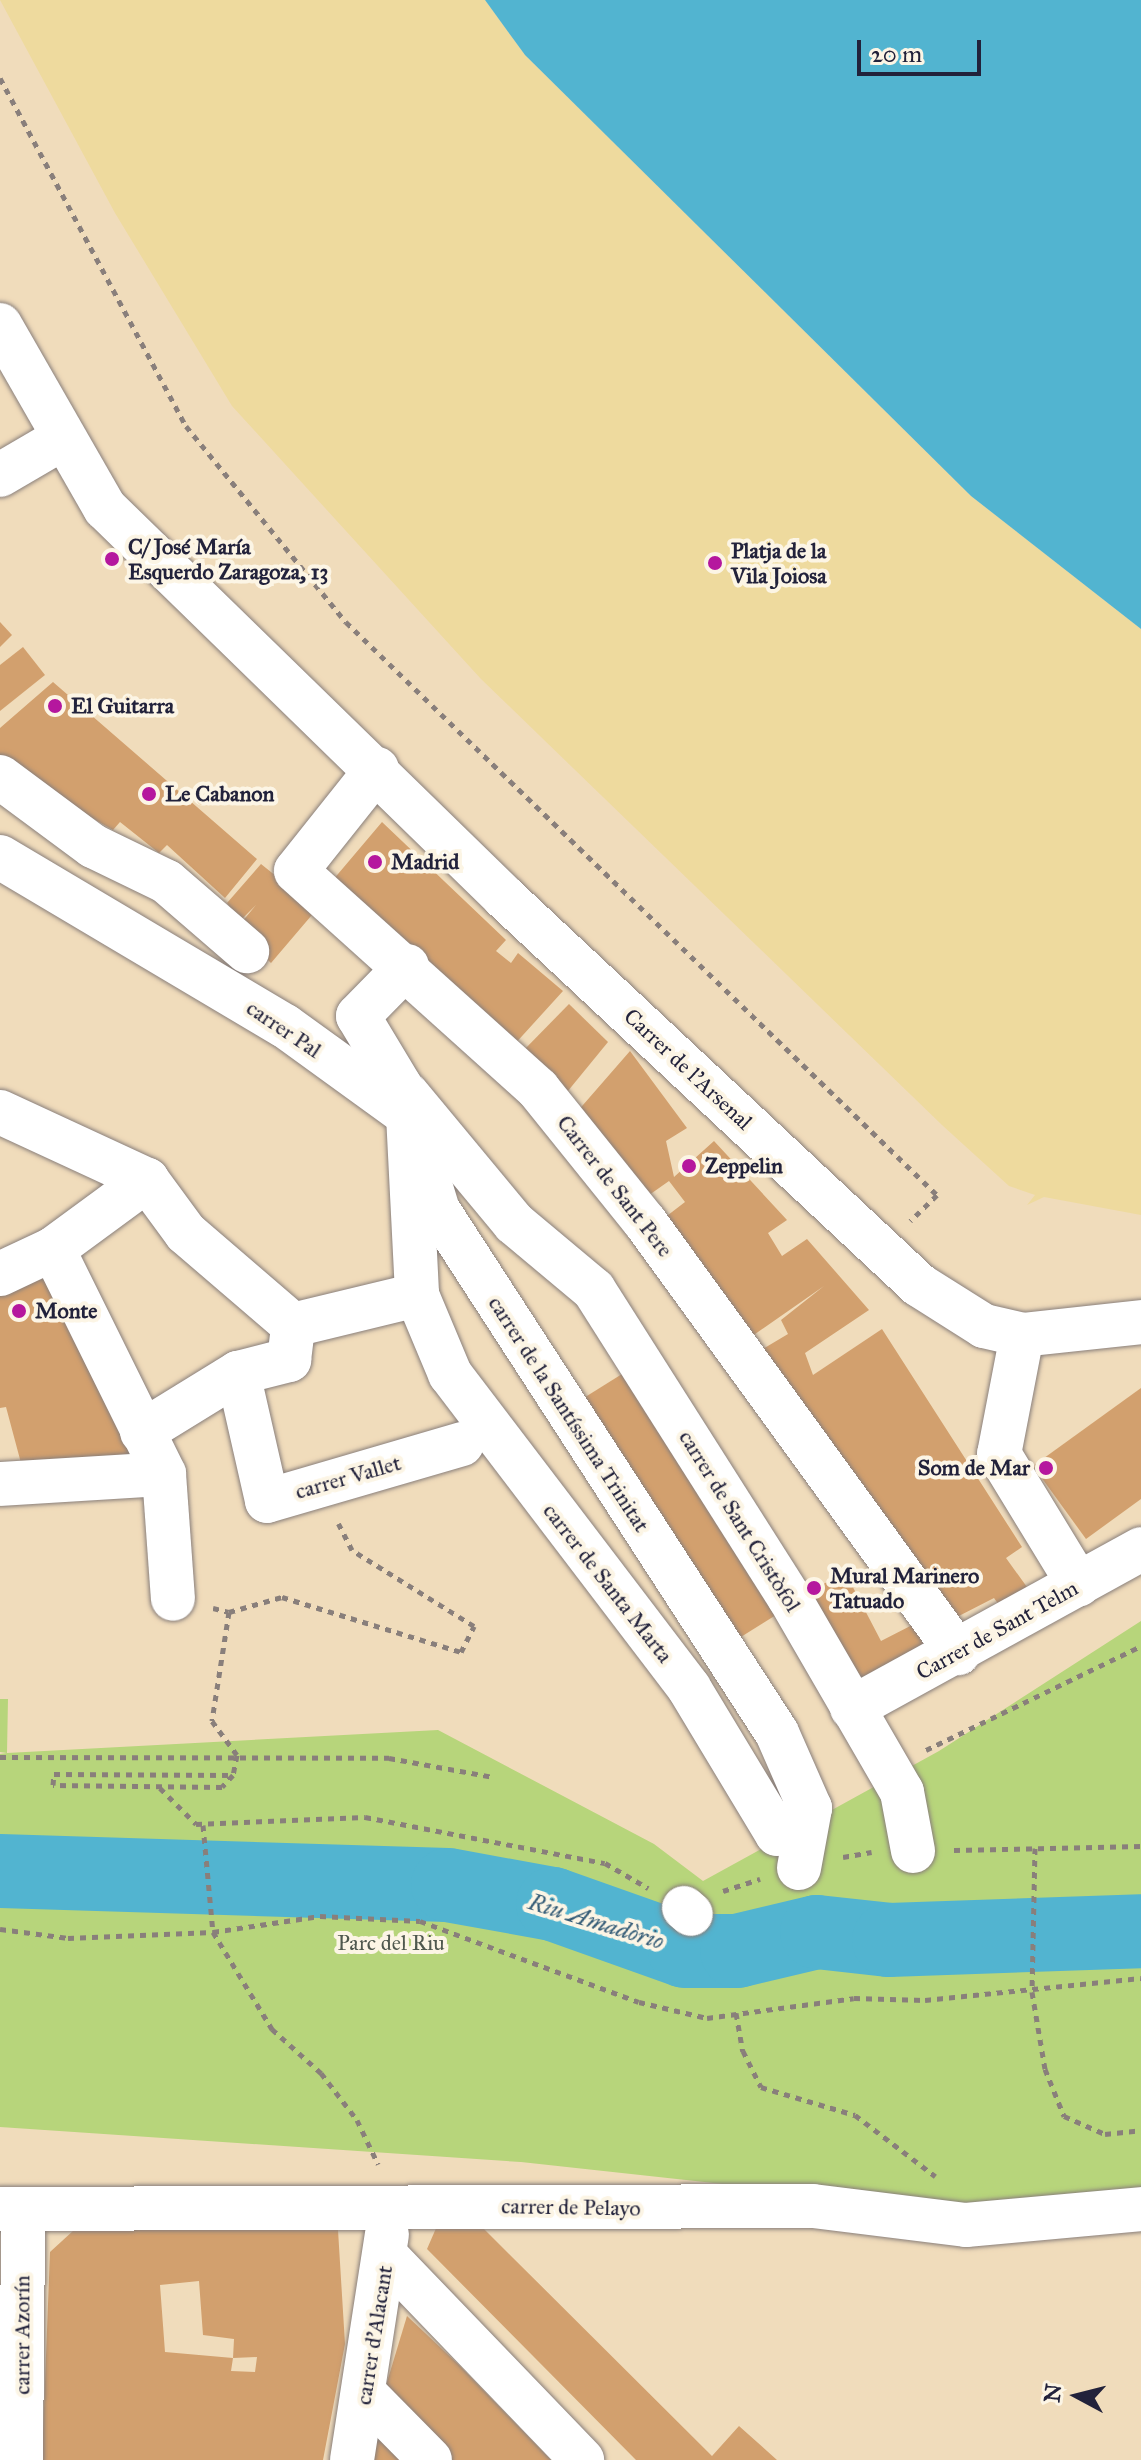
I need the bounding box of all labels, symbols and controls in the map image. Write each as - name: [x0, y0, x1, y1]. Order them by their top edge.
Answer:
- scale bar: [861, 24, 985, 74]
- text: 20 m: [871, 39, 922, 69]
- place label: C/ José María Esquerdo Zaragoza, 13: [128, 533, 328, 584]
- place label: Platja de la Vila Joiosa: [731, 537, 827, 588]
- marker: C/ José María Esquerdo Zaragoza, 13: [103, 550, 121, 568]
- marker: Platja de la Vila Joiosa: [706, 554, 724, 572]
- place label: El Guitarra: [71, 693, 174, 719]
- marker: El Guitarra: [46, 697, 64, 715]
- place label: Le Cabanon: [165, 781, 274, 807]
- marker: Le Cabanon: [140, 785, 158, 803]
- place label: Madrid: [391, 849, 459, 875]
- marker: Madrid: [366, 853, 384, 871]
- street label: carrer Pal: [242, 994, 326, 1064]
- street label: Carrer de l'Arsenal: [618, 1003, 758, 1135]
- street label: Carrer de Sant Pere: [552, 1110, 678, 1262]
- place label: Zeppelin: [705, 1153, 783, 1179]
- marker: Zeppelin: [680, 1157, 698, 1175]
- street label: carrer de la Santíssima Trinitat: [483, 1291, 655, 1537]
- place label: Monte: [35, 1298, 97, 1324]
- marker: Monte: [10, 1302, 28, 1320]
- street label: carrer de Sant Cristòfol: [673, 1425, 807, 1617]
- street label: carrer Vallet: [292, 1449, 404, 1505]
- place label: Som de Mar: [918, 1455, 1030, 1481]
- marker: Som de Mar: [1037, 1459, 1055, 1477]
- street label: carrer de Santa Marta: [538, 1498, 678, 1668]
- place label: Mural Marinero Tatuado: [830, 1562, 979, 1614]
- street label: Carrer de Sant Telm: [911, 1575, 1083, 1685]
- marker: Mural Marinero Tatuado: [805, 1579, 823, 1597]
- water label: Riu Amadòrio: [525, 1888, 667, 1956]
- park label: Parc del Riu: [337, 1930, 445, 1956]
- street label: carrer de Pelayo: [501, 2193, 641, 2221]
- street label: carrer d'Alacant: [350, 2263, 398, 2407]
- street label: carrer Azorín: [9, 2275, 35, 2395]
- north arrow: [1037, 2356, 1117, 2436]
- text: N: [1038, 2382, 1067, 2404]

